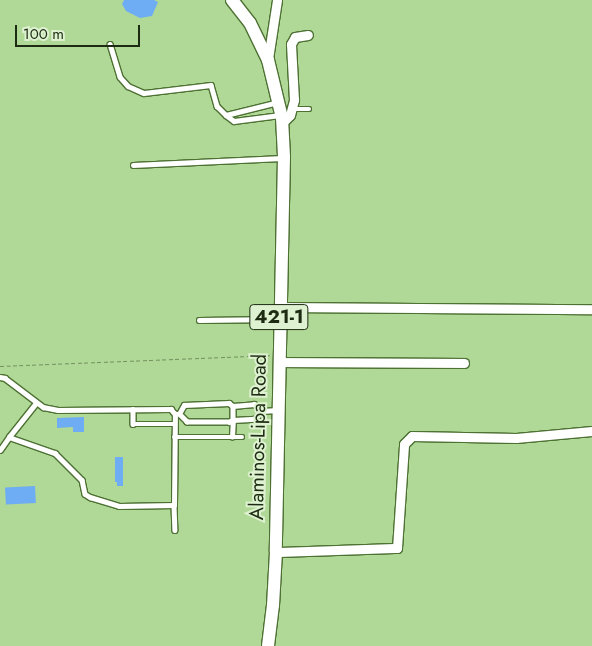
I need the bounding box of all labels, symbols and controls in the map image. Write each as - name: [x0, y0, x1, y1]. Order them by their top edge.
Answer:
- scale bar: [18, 15, 142, 47]
- text: 100 m: [23, 23, 64, 45]
- road number: 421-1: [249, 300, 309, 334]
- street label: Alaminos-Lipa Road: [245, 354, 271, 520]

